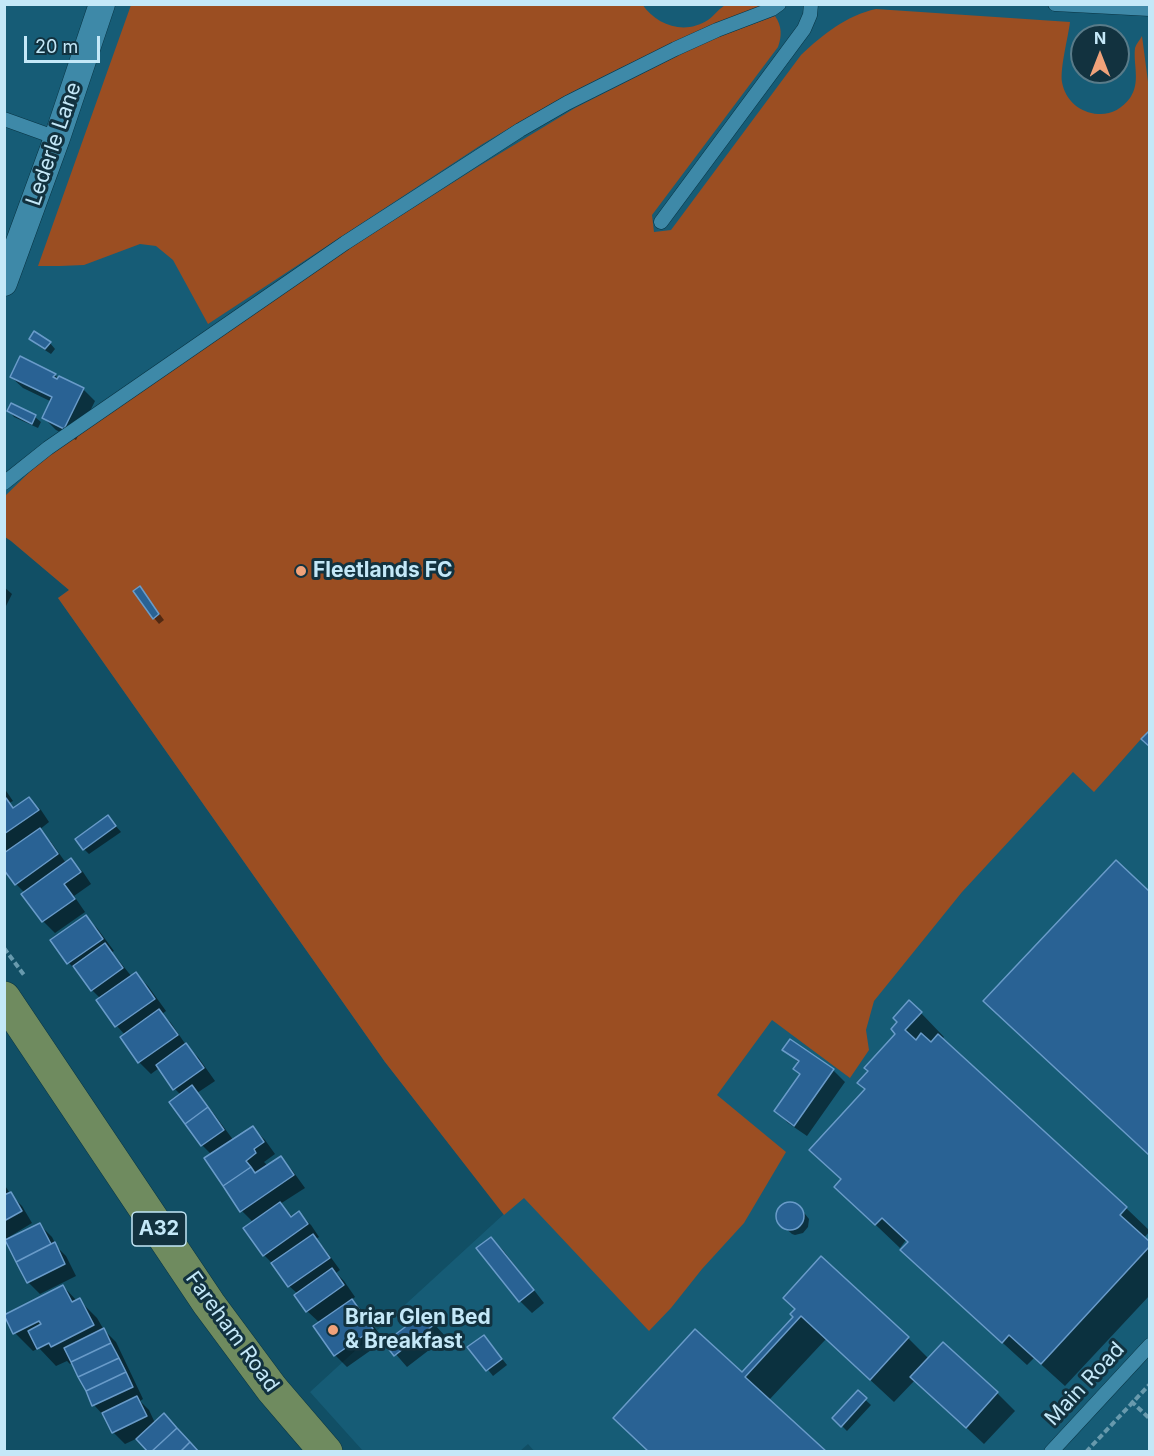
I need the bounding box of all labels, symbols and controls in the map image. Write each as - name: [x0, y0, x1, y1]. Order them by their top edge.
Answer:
- scale bar: [27, 24, 104, 62]
- north arrow: [1070, 24, 1130, 84]
- text: N: [1094, 28, 1106, 48]
- text: 20 m: [35, 36, 78, 57]
- street label: Lederle Lane: [21, 79, 87, 209]
- place label: Fleetlands FC: [313, 558, 453, 584]
- marker: Fleetlands FC: [294, 564, 308, 578]
- road number: A32: [132, 1212, 186, 1246]
- street label: Fareham Road: [180, 1267, 284, 1397]
- place label: Briar Glen Bed & Breakfast: [345, 1305, 491, 1355]
- marker: Briar Glen Bed & Breakfast: [326, 1323, 340, 1337]
- street label: Main Road: [1040, 1337, 1130, 1431]

